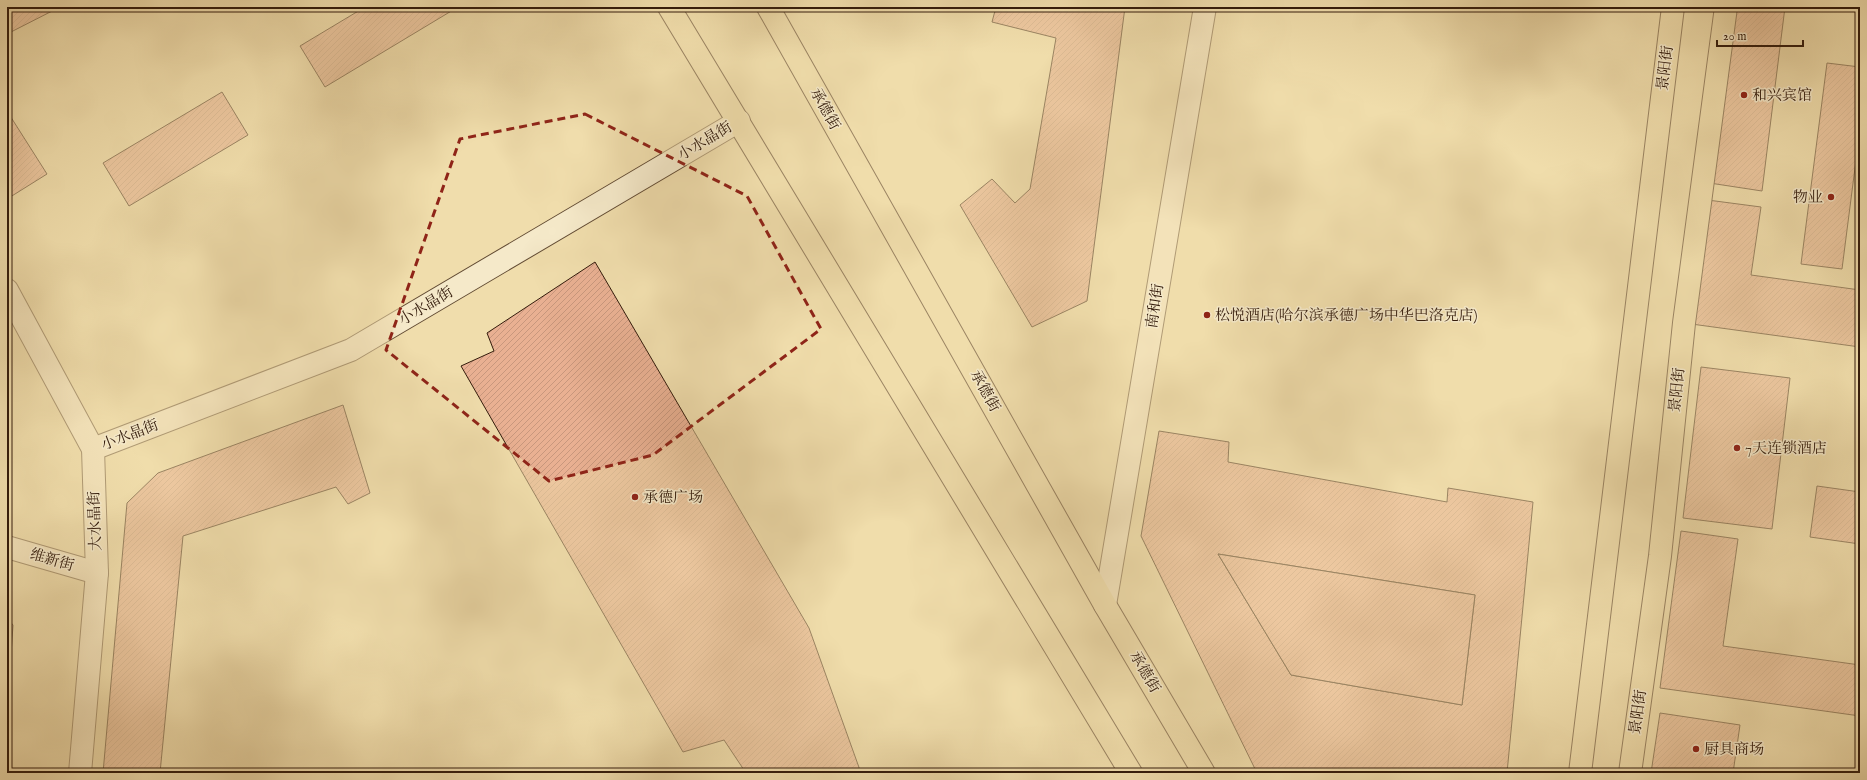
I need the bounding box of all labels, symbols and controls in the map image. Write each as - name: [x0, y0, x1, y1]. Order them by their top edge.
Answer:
- scale bar: [1717, 22, 1803, 48]
- text: 20 m: [1723, 29, 1746, 44]
- street label: 景阳街: [1653, 45, 1677, 91]
- street label: 承德街: [806, 85, 844, 133]
- place label: 和兴宾馆: [1752, 86, 1812, 105]
- marker: 和兴宾馆: [1739, 90, 1749, 100]
- street label: 小水晶街: [674, 117, 736, 165]
- place label: 物业: [1793, 188, 1823, 207]
- marker: 物业: [1826, 192, 1836, 202]
- street label: 小水晶街: [395, 282, 457, 330]
- street label: 南和街: [1142, 282, 1168, 330]
- place label: 松悦酒店(哈尔滨承德广场中华巴洛克店): [1215, 306, 1478, 325]
- marker: 松悦酒店(哈尔滨承德广场中华巴洛克店): [1202, 310, 1212, 320]
- street label: 承德街: [966, 367, 1004, 415]
- street label: 景阳街: [1665, 367, 1689, 413]
- street label: 小水晶街: [99, 415, 161, 455]
- place label: 7天连锁酒店: [1745, 439, 1827, 458]
- marker: 7天连锁酒店: [1732, 443, 1742, 453]
- place label: 承德广场: [643, 488, 703, 507]
- street label: 大水晶街: [84, 491, 106, 551]
- marker: 承德广场: [630, 492, 640, 502]
- street label: 维新街: [28, 545, 76, 575]
- street label: 承德街: [1126, 648, 1164, 696]
- street label: 景阳街: [1625, 688, 1651, 736]
- place label: 厨具商场: [1704, 740, 1764, 759]
- marker: 厨具商场: [1691, 744, 1701, 754]

